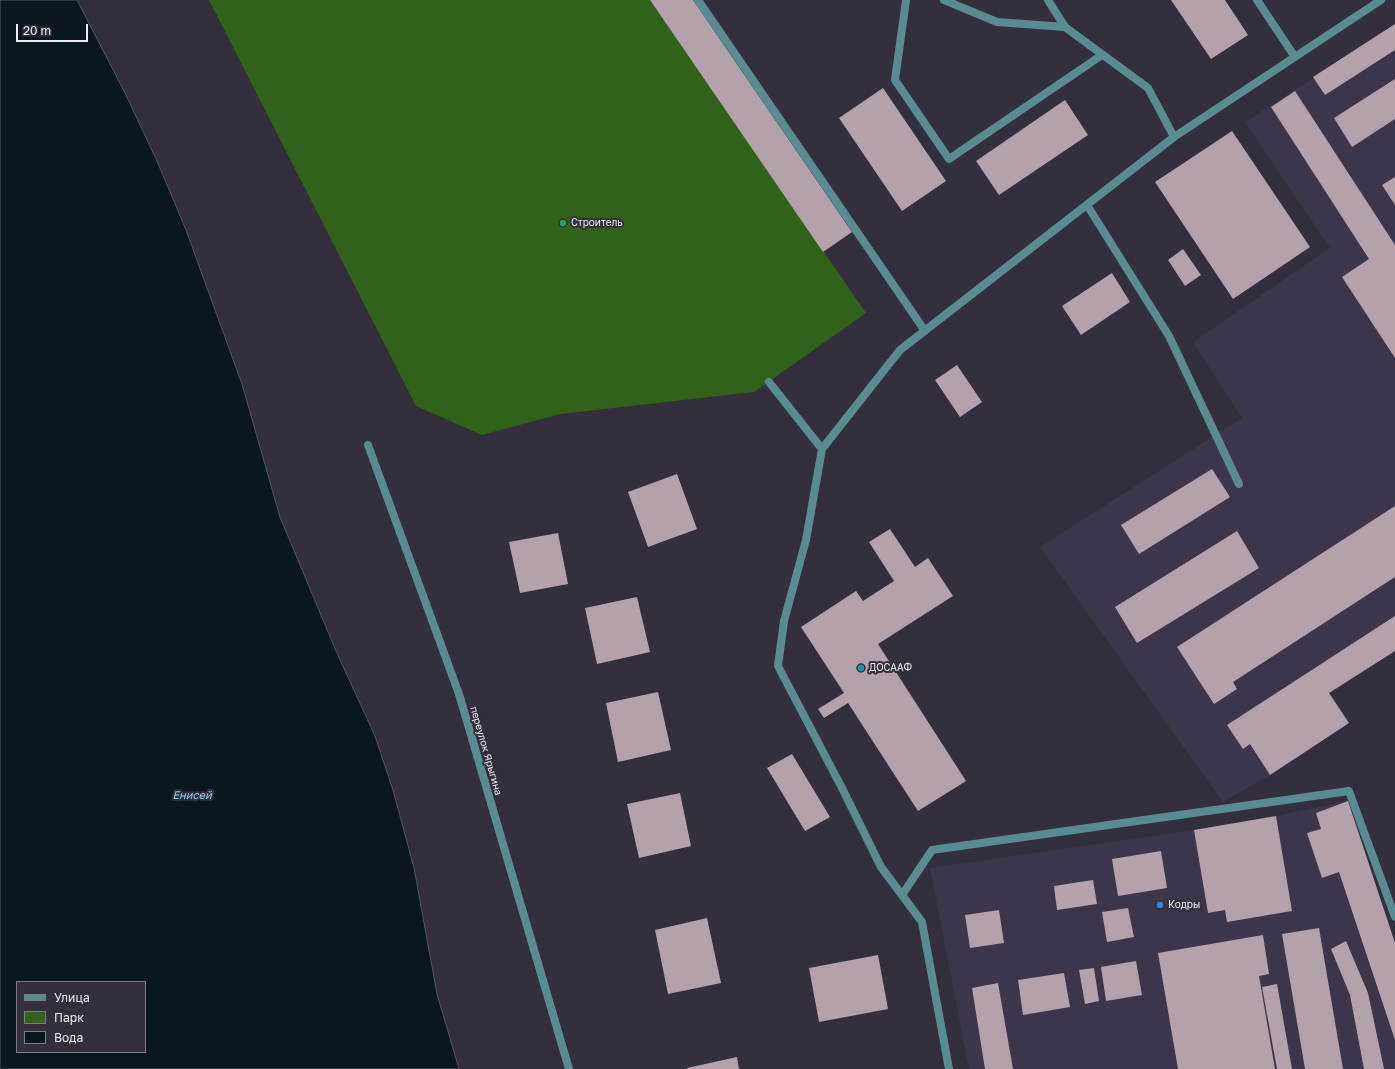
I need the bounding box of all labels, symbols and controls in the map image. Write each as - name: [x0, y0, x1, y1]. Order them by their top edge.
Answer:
- scale bar: [18, 16, 90, 42]
- text: 20 m: [23, 23, 51, 38]
- place label: Строитель: [571, 217, 623, 229]
- marker: Строитель: [558, 218, 568, 228]
- place label: ДОСААФ: [869, 662, 912, 674]
- marker: ДОСААФ: [856, 663, 866, 673]
- street label: переулок Ярыгина: [468, 705, 504, 797]
- water label: Енисей: [172, 789, 212, 803]
- place label: Кодры: [1168, 899, 1200, 911]
- marker: Кодры: [1155, 900, 1165, 910]
- legend: [16, 981, 146, 1053]
- text: Улица: [54, 990, 90, 1005]
- text: Парк: [54, 1010, 84, 1025]
- text: Вода: [54, 1030, 83, 1045]

